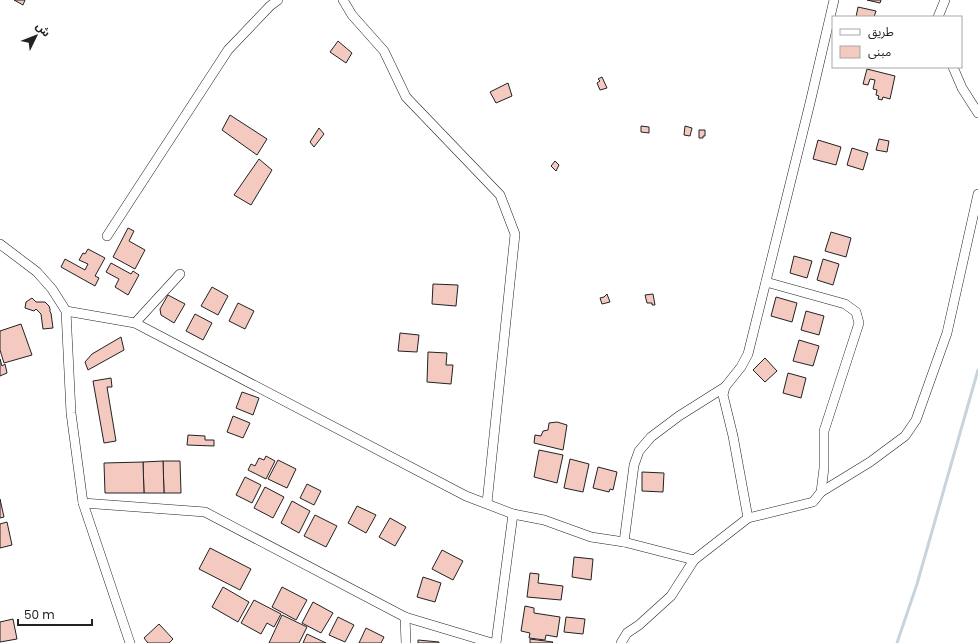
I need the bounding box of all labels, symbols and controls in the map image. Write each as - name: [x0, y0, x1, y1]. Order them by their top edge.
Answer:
- north arrow: [16, 16, 56, 56]
- legend: [832, 16, 962, 68]
- text: ش: [32, 18, 54, 40]
- text: طريق: [868, 23, 894, 40]
- text: مبنى: [868, 43, 891, 60]
- scale bar: [18, 601, 92, 627]
- text: 50 m: [24, 606, 55, 623]

